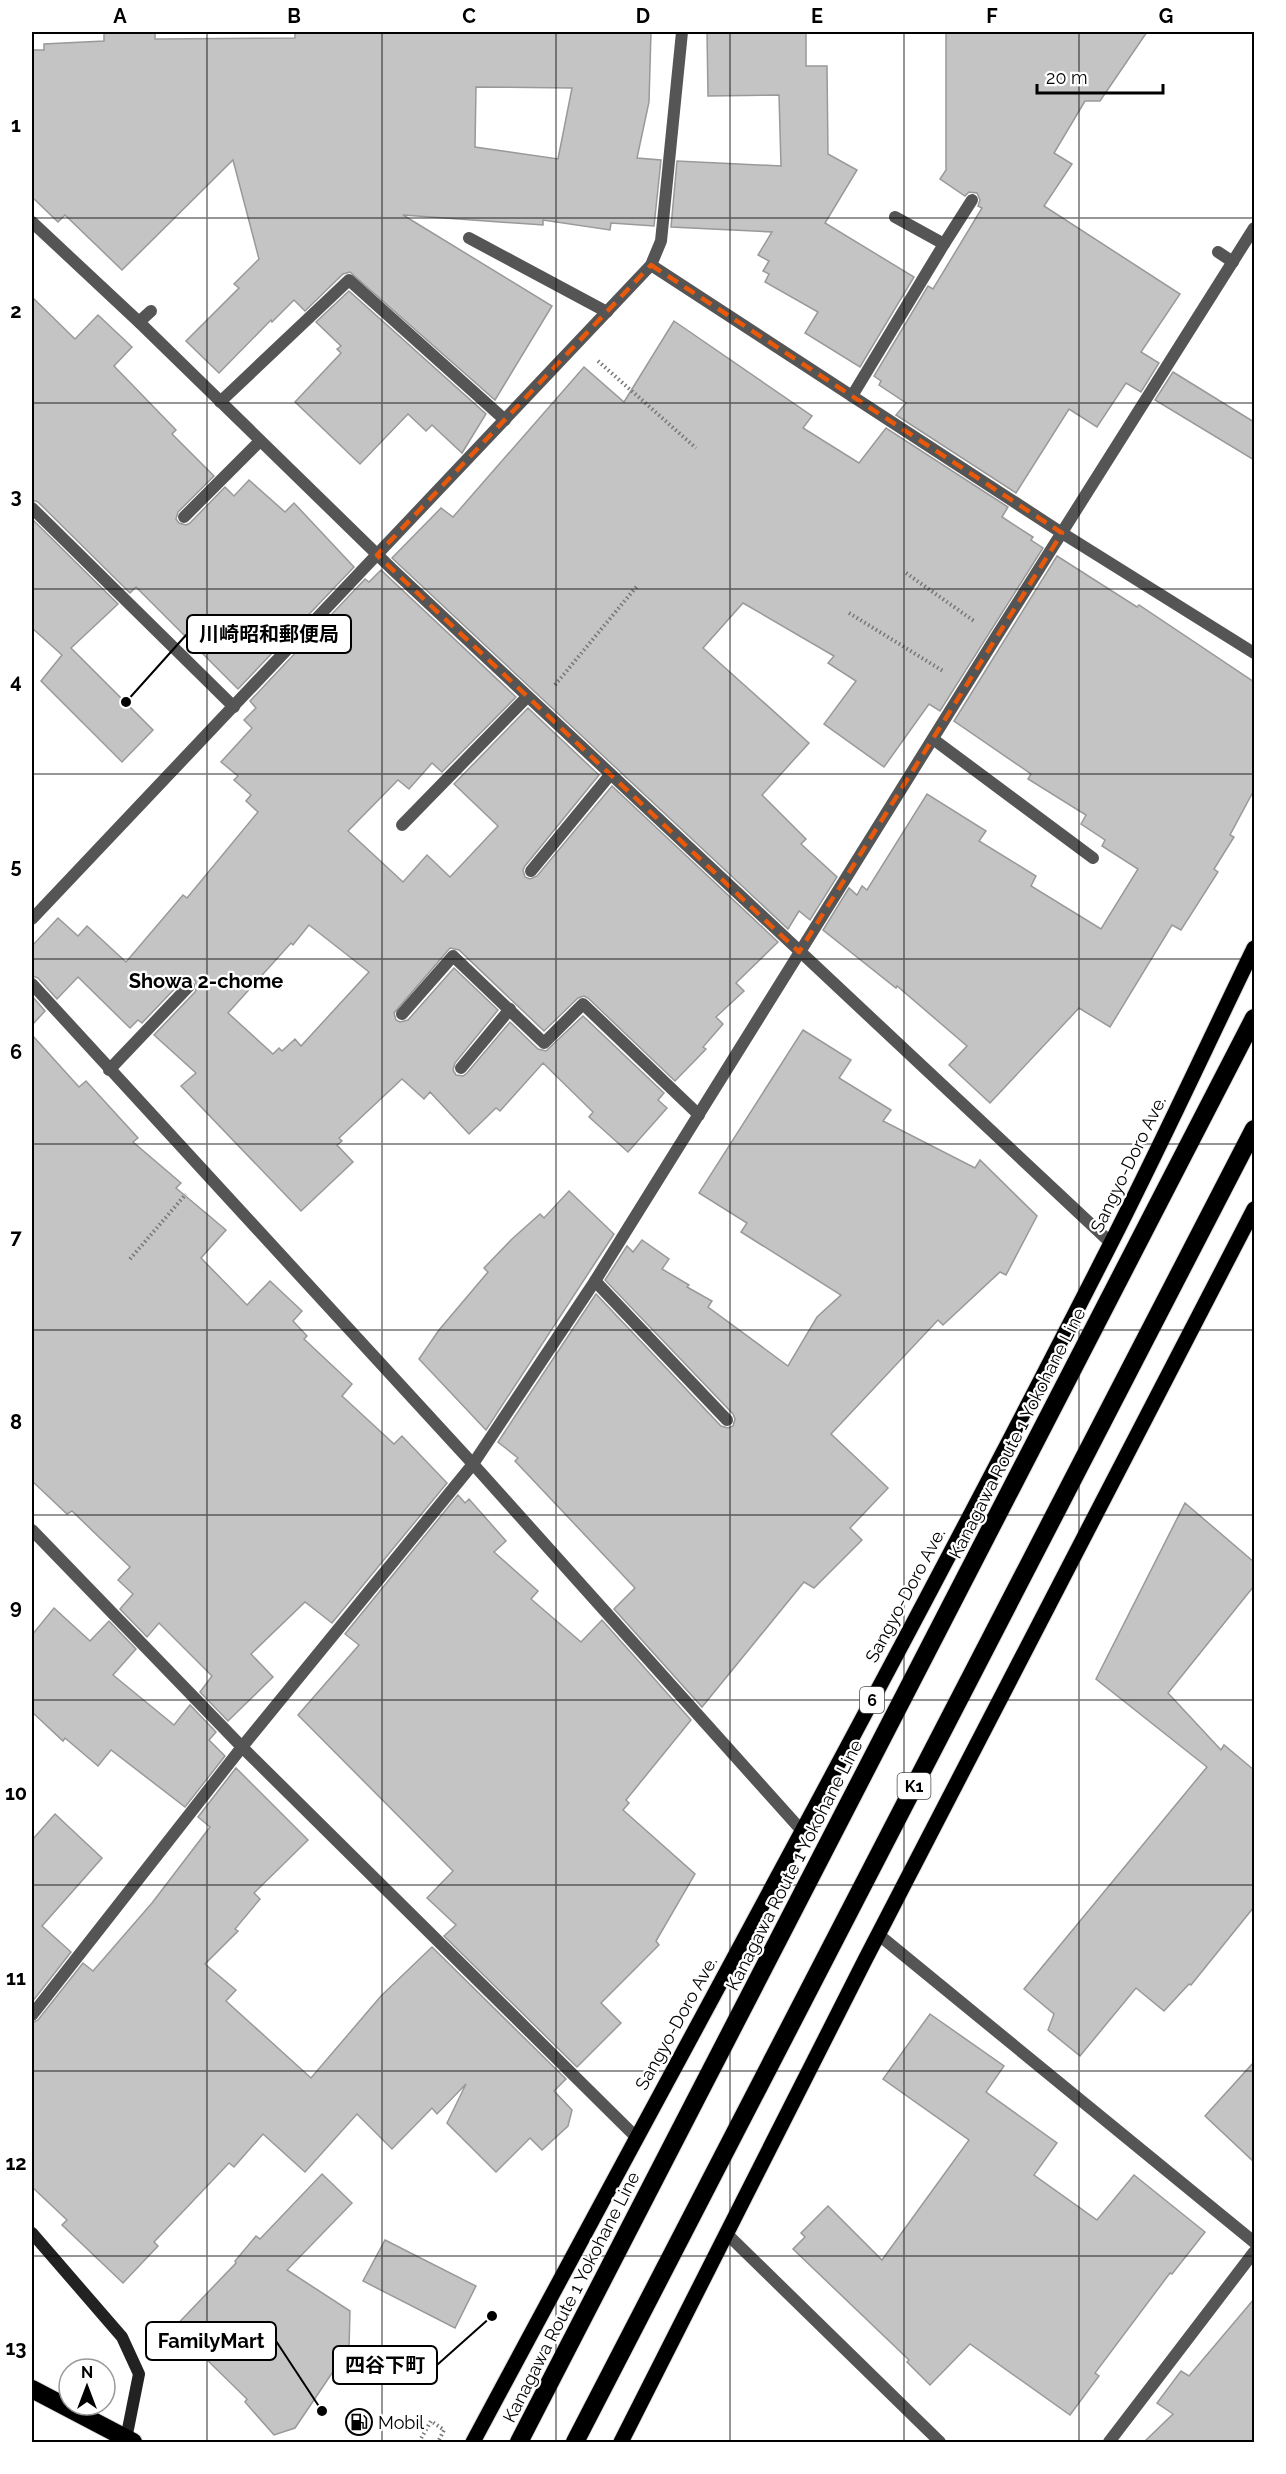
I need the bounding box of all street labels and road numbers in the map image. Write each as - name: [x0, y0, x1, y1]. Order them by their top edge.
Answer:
- street label: Sangyo-Doro Ave.: [1086, 1092, 1170, 1236]
- street label: Kanagawa Route 1 Yokohane Line: [944, 1304, 1090, 1562]
- street label: Sangyo-Doro Ave.: [861, 1524, 949, 1666]
- road number: 6: [860, 1687, 884, 1713]
- street label: Kanagawa Route 1 Yokohane Line: [721, 1736, 867, 1994]
- road number: K1: [898, 1773, 930, 1799]
- street label: Sangyo-Doro Ave.: [631, 1953, 721, 2093]
- street label: Kanagawa Route 1 Yokohane Line: [498, 2168, 644, 2426]

